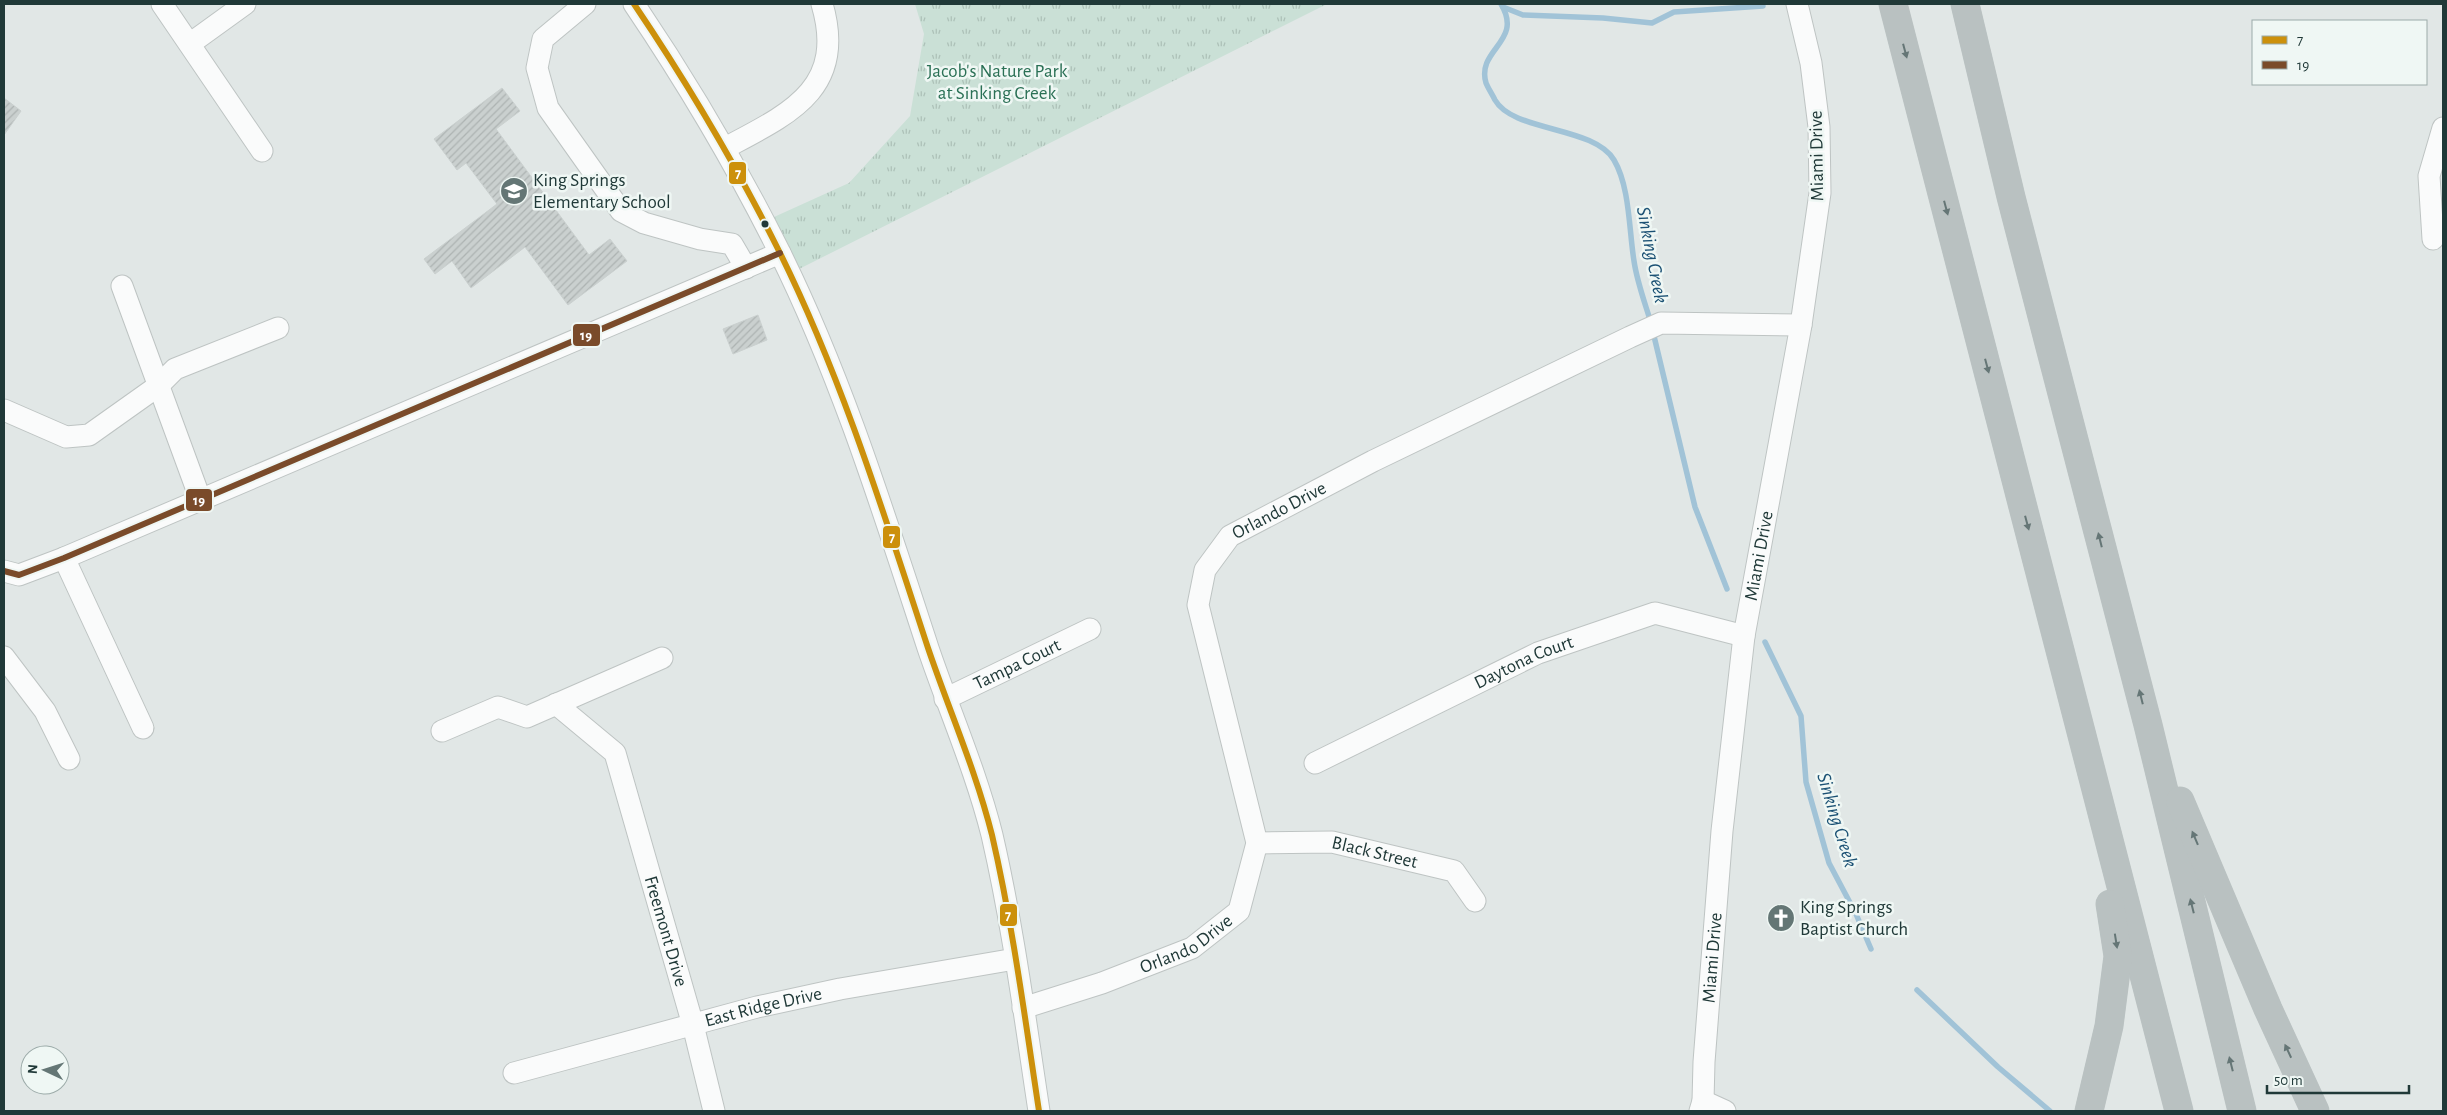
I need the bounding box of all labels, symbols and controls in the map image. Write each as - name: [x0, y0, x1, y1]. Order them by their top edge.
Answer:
- legend: [2252, 20, 2427, 85]
- text: 7: [2297, 33, 2303, 48]
- one-way arrow: [1901, 43, 1909, 59]
- text: 19: [2297, 58, 2309, 73]
- park label: Jacob's Nature Park at Sinking Creek: [927, 62, 1068, 103]
- street label: Miami Drive: [1807, 111, 1827, 201]
- line badge: 7: [728, 161, 747, 185]
- text: 7: [735, 167, 741, 181]
- place label: King Springs Elementary School: [533, 171, 671, 212]
- school or university icon: King Springs Elementary School: [499, 176, 529, 206]
- one-way arrow: [1942, 201, 1950, 216]
- water label: Sinking Creek: [1633, 205, 1671, 305]
- unlabelled marker: [760, 219, 770, 229]
- line badge: 19: [572, 323, 601, 347]
- text: 19: [580, 329, 592, 343]
- one-way arrow: [1983, 358, 1991, 373]
- street label: Orlando Drive: [1229, 478, 1329, 543]
- line badge: 19: [185, 488, 213, 512]
- text: 19: [193, 494, 205, 508]
- street label: Miami Drive: [1741, 509, 1776, 602]
- one-way arrow: [2024, 515, 2032, 530]
- line badge: 7: [882, 525, 901, 549]
- text: 7: [889, 531, 895, 545]
- one-way arrow: [2096, 532, 2104, 548]
- street label: Daytona Court: [1471, 632, 1576, 692]
- street label: Tampa Court: [971, 635, 1064, 693]
- one-way arrow: [2136, 690, 2144, 705]
- water label: Sinking Creek: [1813, 770, 1861, 870]
- one-way arrow: [2191, 831, 2199, 845]
- street label: Black Street: [1330, 833, 1420, 872]
- street label: Freemont Drive: [641, 874, 691, 989]
- place label: King Springs Baptist Church: [1800, 898, 1908, 939]
- one-way arrow: [2188, 899, 2196, 914]
- line badge: 7: [999, 903, 1018, 927]
- church icon: King Springs Baptist Church: [1766, 903, 1796, 933]
- text: 7: [1005, 909, 1011, 923]
- street label: Orlando Drive: [1137, 911, 1236, 977]
- street label: Miami Drive: [1699, 912, 1725, 1004]
- one-way arrow: [2112, 933, 2120, 949]
- street label: East Ridge Drive: [703, 984, 823, 1030]
- one-way arrow: [2283, 1044, 2291, 1058]
- north arrow: [20, 1045, 70, 1095]
- one-way arrow: [2227, 1056, 2235, 1071]
- scale bar: [2267, 1062, 2410, 1094]
- text: N: [26, 1064, 40, 1075]
- text: 50 m: [2274, 1073, 2303, 1088]

